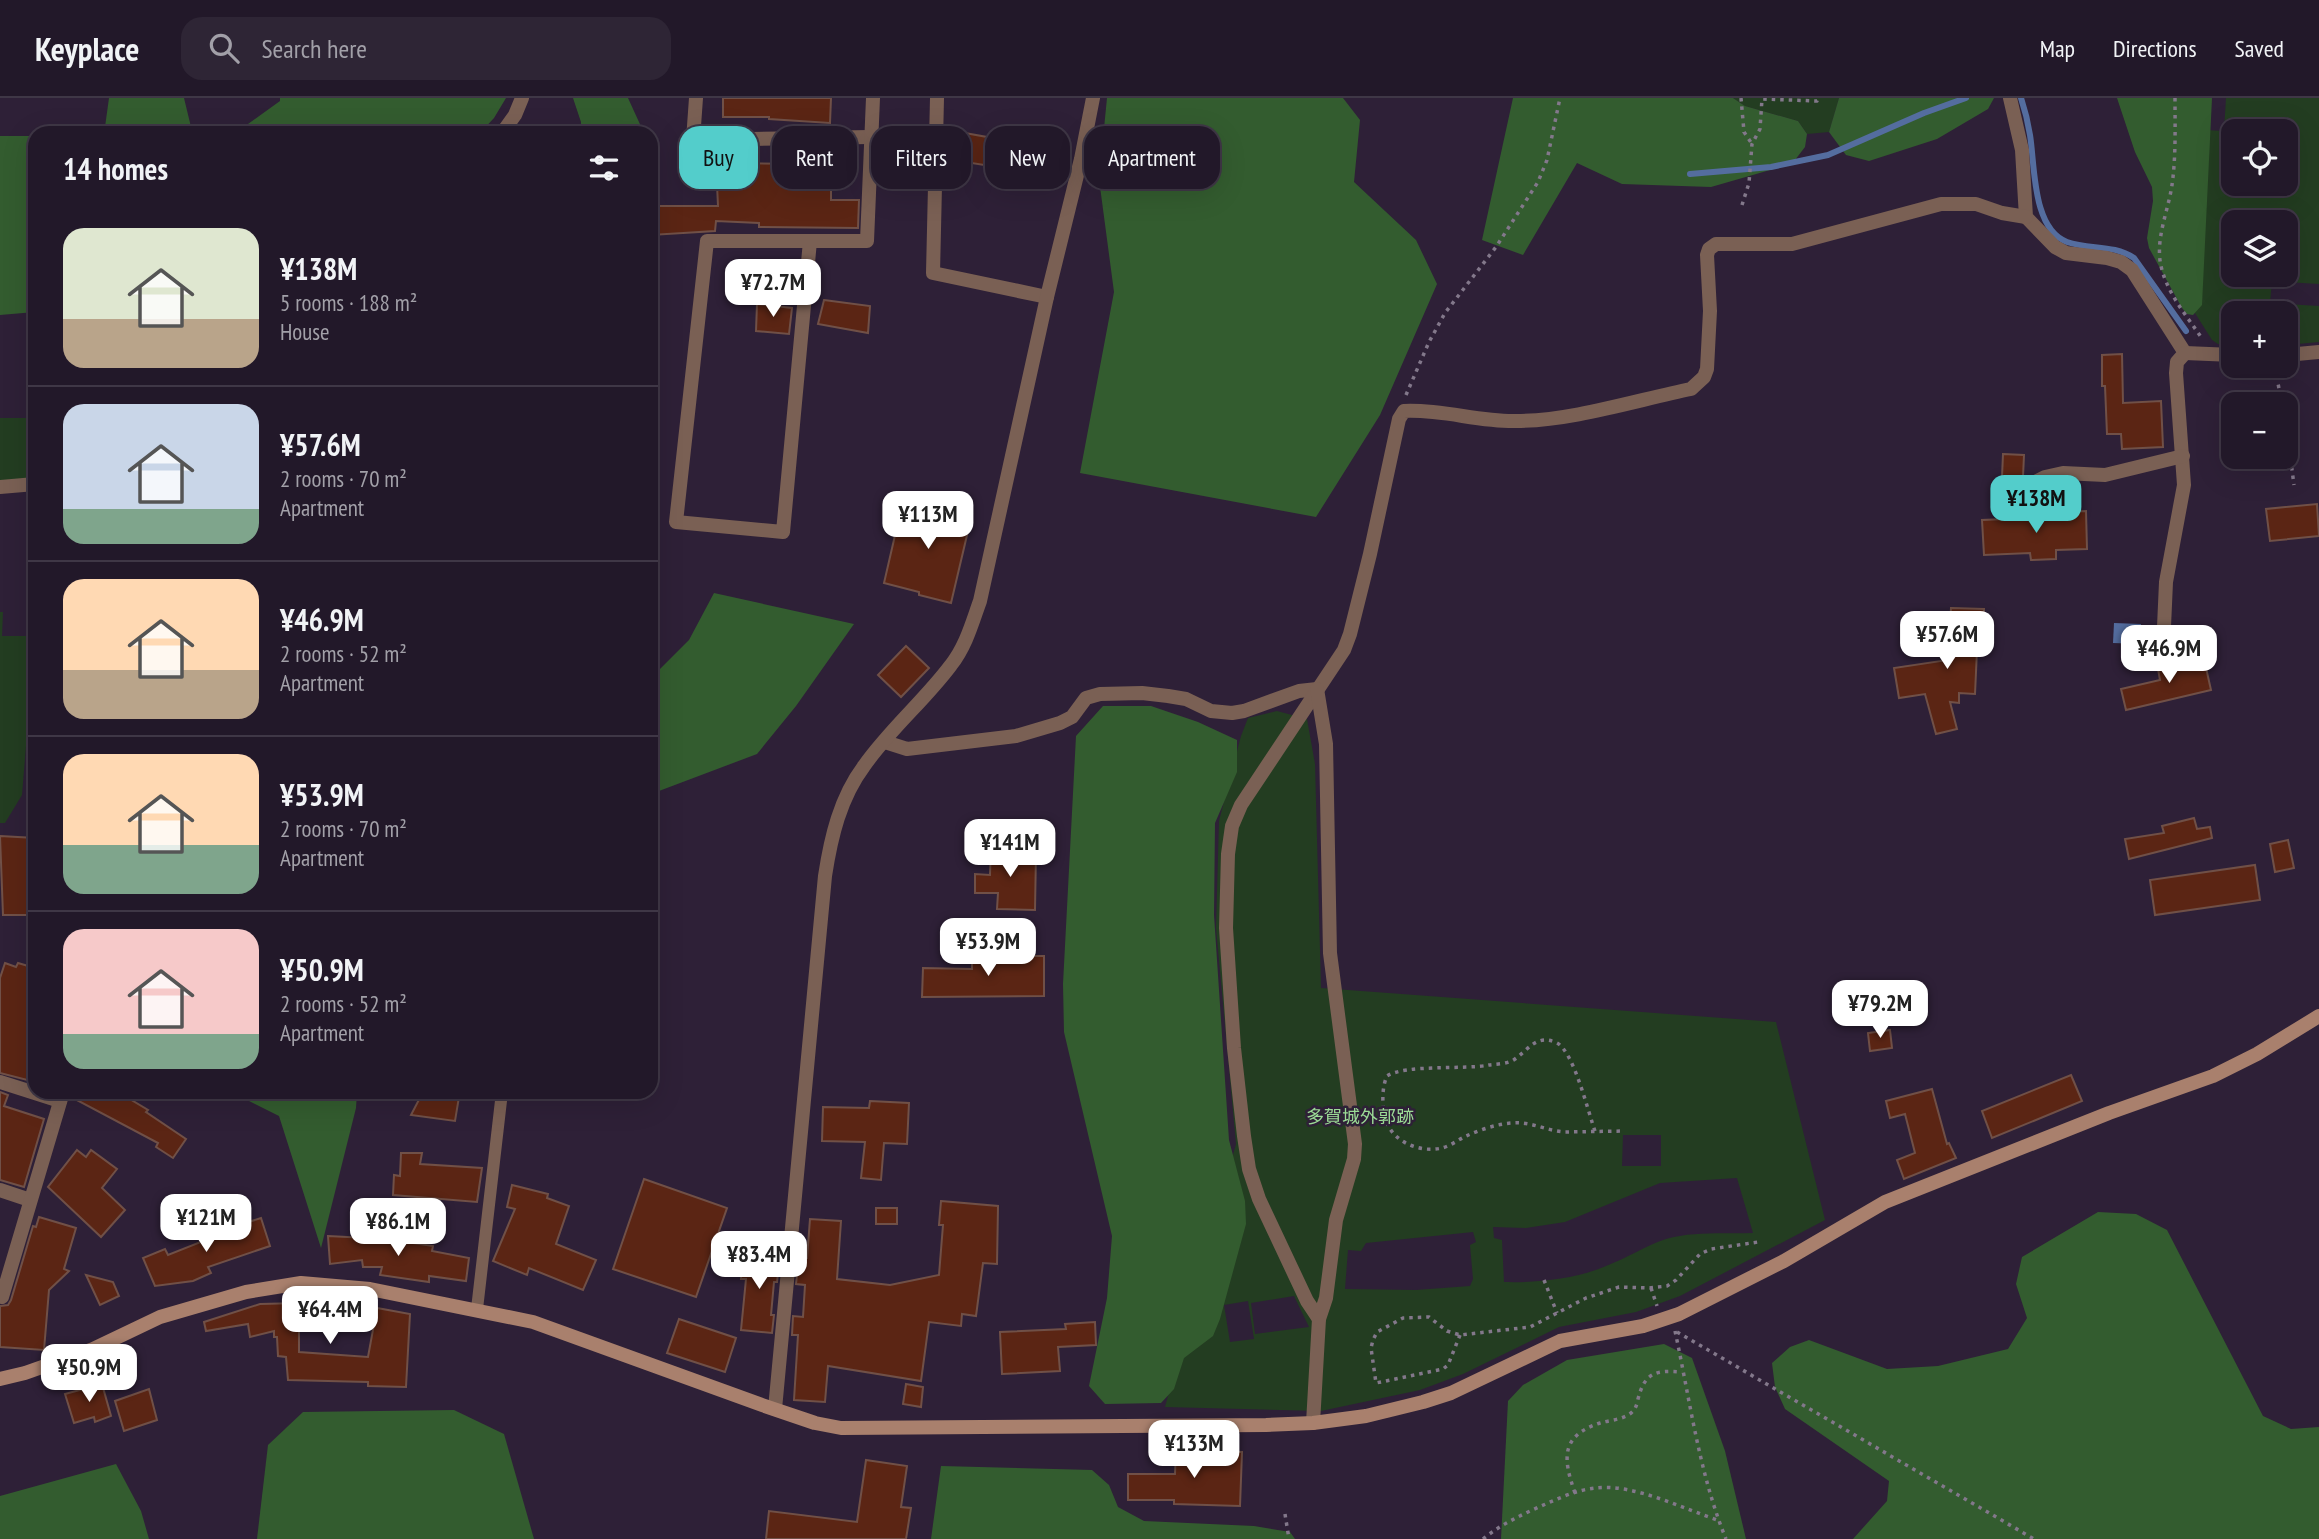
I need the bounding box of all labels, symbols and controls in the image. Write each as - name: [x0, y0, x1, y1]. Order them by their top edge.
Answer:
- search box: [181, 17, 671, 80]
- text: Keyplace: [35, 27, 139, 70]
- icon: search: [205, 29, 243, 67]
- text: Search here: [261, 32, 367, 65]
- text: Map: [2040, 33, 2075, 64]
- text: Directions: [2113, 33, 2197, 64]
- text: Saved: [2235, 33, 2284, 64]
- map controls: [2221, 119, 2298, 469]
- button: locate: [2221, 119, 2298, 196]
- chip: Buy: [679, 126, 758, 189]
- chip: Rent: [772, 126, 857, 189]
- chip: Filters: [871, 126, 971, 189]
- chip: New: [985, 126, 1070, 189]
- chip: Apartment: [1084, 126, 1220, 189]
- text: 14 homes: [63, 149, 168, 188]
- icon: filters: [585, 149, 623, 187]
- button: layers: [2221, 210, 2298, 287]
- text: ¥138M: [280, 249, 357, 288]
- icon: home: [119, 256, 203, 340]
- pin: ¥72.7M: [716, 260, 830, 319]
- text: ¥72.7M: [741, 267, 805, 296]
- text: 5 rooms · 188 m²: [280, 288, 417, 317]
- button: +: [2221, 301, 2298, 378]
- text: House: [280, 317, 330, 346]
- button: −: [2221, 392, 2298, 469]
- text: ¥57.6M: [280, 425, 361, 464]
- icon: home: [119, 432, 203, 516]
- text: 2 rooms · 70 m²: [280, 464, 407, 493]
- pin: ¥138M: [1987, 476, 2085, 535]
- text: ¥138M: [2006, 483, 2066, 512]
- pin: ¥113M: [879, 491, 977, 551]
- text: Apartment: [280, 493, 364, 522]
- text: ¥113M: [898, 499, 958, 528]
- text: ¥46.9M: [280, 600, 364, 639]
- icon: home: [119, 607, 203, 691]
- pin: ¥57.6M: [1890, 612, 2004, 671]
- text: ¥57.6M: [1916, 619, 1978, 648]
- pin: ¥46.9M: [2112, 626, 2226, 685]
- text: ¥46.9M: [2137, 633, 2201, 662]
- text: 2 rooms · 52 m²: [280, 639, 407, 668]
- text: Apartment: [280, 668, 364, 697]
- text: ¥53.9M: [280, 775, 364, 814]
- icon: home: [119, 782, 203, 866]
- text: 2 rooms · 70 m²: [280, 814, 407, 843]
- pin: ¥141M: [961, 820, 1059, 879]
- text: ¥141M: [980, 827, 1040, 856]
- text: Apartment: [280, 843, 364, 872]
- pin: ¥53.9M: [931, 918, 1045, 978]
- text: ¥53.9M: [956, 926, 1020, 955]
- text: ¥50.9M: [280, 950, 364, 989]
- icon: home: [119, 957, 203, 1041]
- pin: ¥79.2M: [1823, 981, 1937, 1040]
- text: ¥79.2M: [1848, 988, 1912, 1017]
- text: 2 rooms · 52 m²: [280, 989, 407, 1018]
- text: Apartment: [280, 1018, 364, 1047]
- park label: 多賀城外郭跡: [1306, 1105, 1414, 1128]
- pin: ¥121M: [157, 1194, 255, 1254]
- pin: ¥86.1M: [341, 1198, 455, 1258]
- text: ¥121M: [176, 1202, 236, 1231]
- text: ¥86.1M: [366, 1206, 430, 1235]
- pin: ¥83.4M: [702, 1232, 816, 1291]
- text: ¥83.4M: [727, 1239, 791, 1268]
- pin: ¥64.4M: [273, 1286, 387, 1346]
- text: ¥64.4M: [298, 1294, 362, 1323]
- pin: ¥50.9M: [32, 1344, 146, 1404]
- text: ¥50.9M: [57, 1352, 121, 1381]
- pin: ¥133M: [1145, 1420, 1243, 1480]
- text: ¥133M: [1164, 1428, 1224, 1457]

